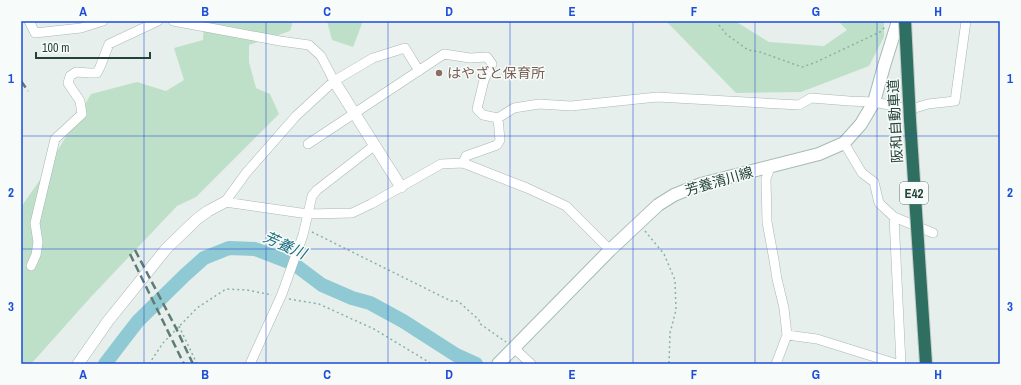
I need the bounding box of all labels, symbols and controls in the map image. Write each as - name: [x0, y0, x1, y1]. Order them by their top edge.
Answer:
- text: A: [79, 3, 87, 20]
- text: B: [201, 3, 209, 20]
- text: C: [323, 3, 331, 20]
- text: D: [445, 3, 453, 20]
- text: E: [568, 3, 576, 20]
- text: F: [691, 3, 698, 20]
- text: G: [812, 3, 820, 20]
- text: H: [934, 3, 942, 20]
- scale bar: [36, 34, 150, 60]
- text: 100 m: [42, 40, 69, 56]
- place label: はやざと保育所: [447, 64, 545, 82]
- marker: はやざと保育所: [434, 68, 444, 78]
- text: 1: [8, 70, 14, 87]
- text: 1: [1007, 70, 1013, 87]
- street label: 阪和自動車道: [884, 79, 906, 163]
- street label: 芳養清川線: [683, 163, 755, 199]
- road number: E42: [900, 182, 928, 204]
- text: 2: [8, 184, 14, 201]
- text: 2: [1007, 184, 1013, 201]
- water label: 芳養川: [260, 226, 312, 265]
- text: 3: [8, 298, 14, 315]
- text: 3: [1007, 298, 1013, 315]
- text: A: [79, 366, 87, 383]
- text: B: [201, 366, 209, 383]
- text: C: [323, 366, 331, 383]
- text: D: [445, 366, 453, 383]
- text: E: [568, 366, 576, 383]
- text: F: [691, 366, 698, 383]
- text: G: [812, 366, 820, 383]
- text: H: [934, 366, 942, 383]

